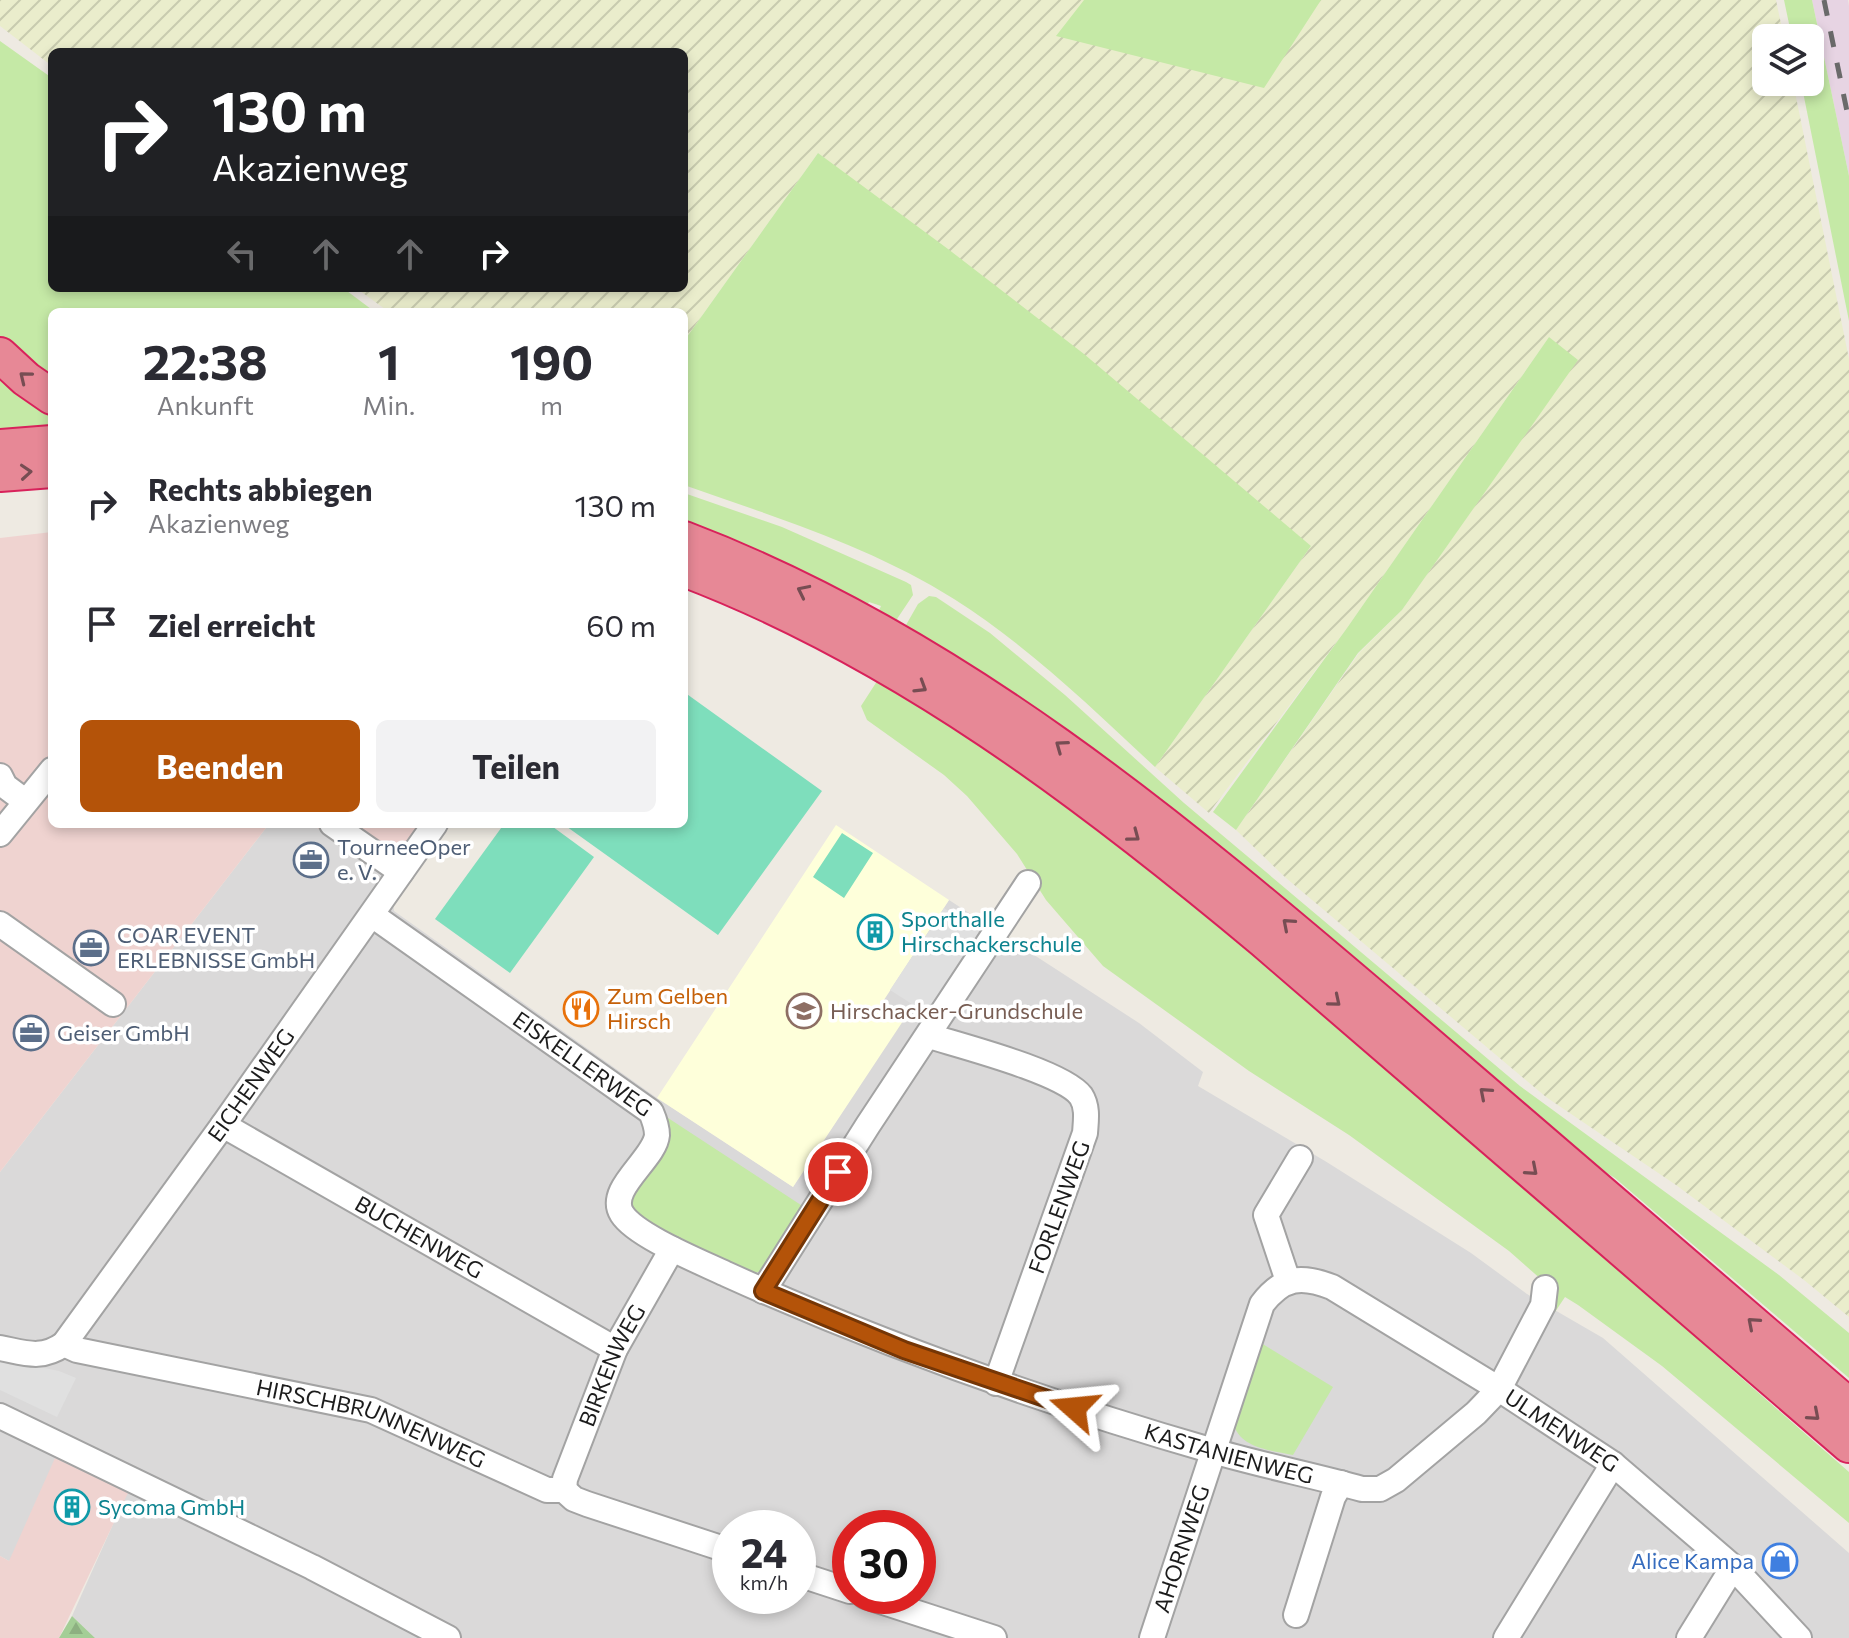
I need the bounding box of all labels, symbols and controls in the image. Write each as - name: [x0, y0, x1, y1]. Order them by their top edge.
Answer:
- map controls: [1752, 24, 1824, 96]
- button: layers: [1752, 24, 1824, 96]
- text: 130 m: [212, 75, 367, 144]
- icon: right: [80, 80, 184, 184]
- text: Akazienweg: [212, 144, 408, 188]
- icon: left: [220, 232, 264, 276]
- icon: ahead: [304, 232, 348, 276]
- icon: ahead: [388, 232, 432, 276]
- icon: right: [472, 232, 516, 276]
- text: 22:38: [143, 331, 268, 390]
- text: 1: [378, 331, 400, 390]
- text: 190: [510, 331, 593, 390]
- one-way arrow: [20, 372, 34, 387]
- text: Ankunft: [157, 389, 254, 420]
- text: Min.: [363, 389, 415, 420]
- text: m: [540, 389, 563, 420]
- one-way arrow: [20, 464, 33, 481]
- text: Rechts abbiegen: [148, 470, 373, 507]
- icon: right: [80, 482, 124, 526]
- text: 130 m: [575, 486, 656, 523]
- text: Akazienweg: [148, 507, 290, 538]
- one-way arrow: [797, 585, 812, 601]
- icon: arrive: [80, 602, 124, 646]
- text: Ziel erreicht: [148, 606, 316, 643]
- text: 60 m: [586, 606, 656, 643]
- one-way arrow: [912, 677, 927, 693]
- button: Beenden: [80, 720, 360, 812]
- button: Teilen: [376, 720, 656, 812]
- one-way arrow: [1056, 741, 1070, 756]
- one-way arrow: [1125, 826, 1140, 840]
- place label: TourneeOper e. V.: [337, 833, 471, 885]
- office icon: TourneeOper e. V.: [292, 841, 330, 879]
- place label: Sporthalle Hirschackerschule: [901, 905, 1082, 957]
- building icon: Sporthalle Hirschackerschule: [856, 913, 894, 951]
- one-way arrow: [1282, 919, 1297, 934]
- place label: COAR EVENT ERLEBNISSE GmbH: [117, 921, 315, 973]
- office icon: COAR EVENT ERLEBNISSE GmbH: [72, 929, 110, 967]
- place label: Zum Gelben Hirsch: [607, 982, 728, 1034]
- restaurant icon: Zum Gelben Hirsch: [562, 990, 600, 1028]
- one-way arrow: [1325, 991, 1340, 1006]
- school or university icon: Hirschacker-Grundschule: [785, 992, 823, 1030]
- place label: Hirschacker-Grundschule: [830, 997, 1083, 1024]
- street label: EISKELLERWEG: [508, 1005, 658, 1122]
- office icon: Geiser GmbH: [12, 1014, 50, 1052]
- place label: Geiser GmbH: [57, 1019, 190, 1046]
- street label: EICHENWEG: [201, 1023, 300, 1147]
- one-way arrow: [1480, 1088, 1494, 1103]
- street label: FORLENWEG: [1022, 1137, 1095, 1277]
- pin: [804, 1138, 872, 1206]
- icon: arrive: [816, 1150, 860, 1194]
- one-way arrow: [1523, 1160, 1538, 1175]
- street label: BUCHENWEG: [351, 1189, 488, 1284]
- street label: BIRKENWEG: [573, 1299, 651, 1430]
- one-way arrow: [1747, 1318, 1762, 1333]
- position arrow: [1032, 1366, 1116, 1450]
- street label: HIRSCHBRUNNENWEG: [254, 1373, 490, 1473]
- street label: ULMENWEG: [1500, 1383, 1624, 1477]
- one-way arrow: [1805, 1405, 1820, 1420]
- street label: KASTANIENWEG: [1141, 1417, 1316, 1489]
- street label: AHORNWEG: [1147, 1481, 1215, 1616]
- building icon: Sycoma GmbH: [53, 1488, 91, 1526]
- place label: Sycoma GmbH: [98, 1493, 245, 1520]
- speed limit sign: 30: [832, 1510, 936, 1614]
- text: 24: [741, 1527, 787, 1576]
- shop icon: Alice Kampa: [1761, 1542, 1799, 1580]
- place label: Alice Kampa: [1631, 1547, 1754, 1574]
- text: km/h: [740, 1570, 788, 1594]

